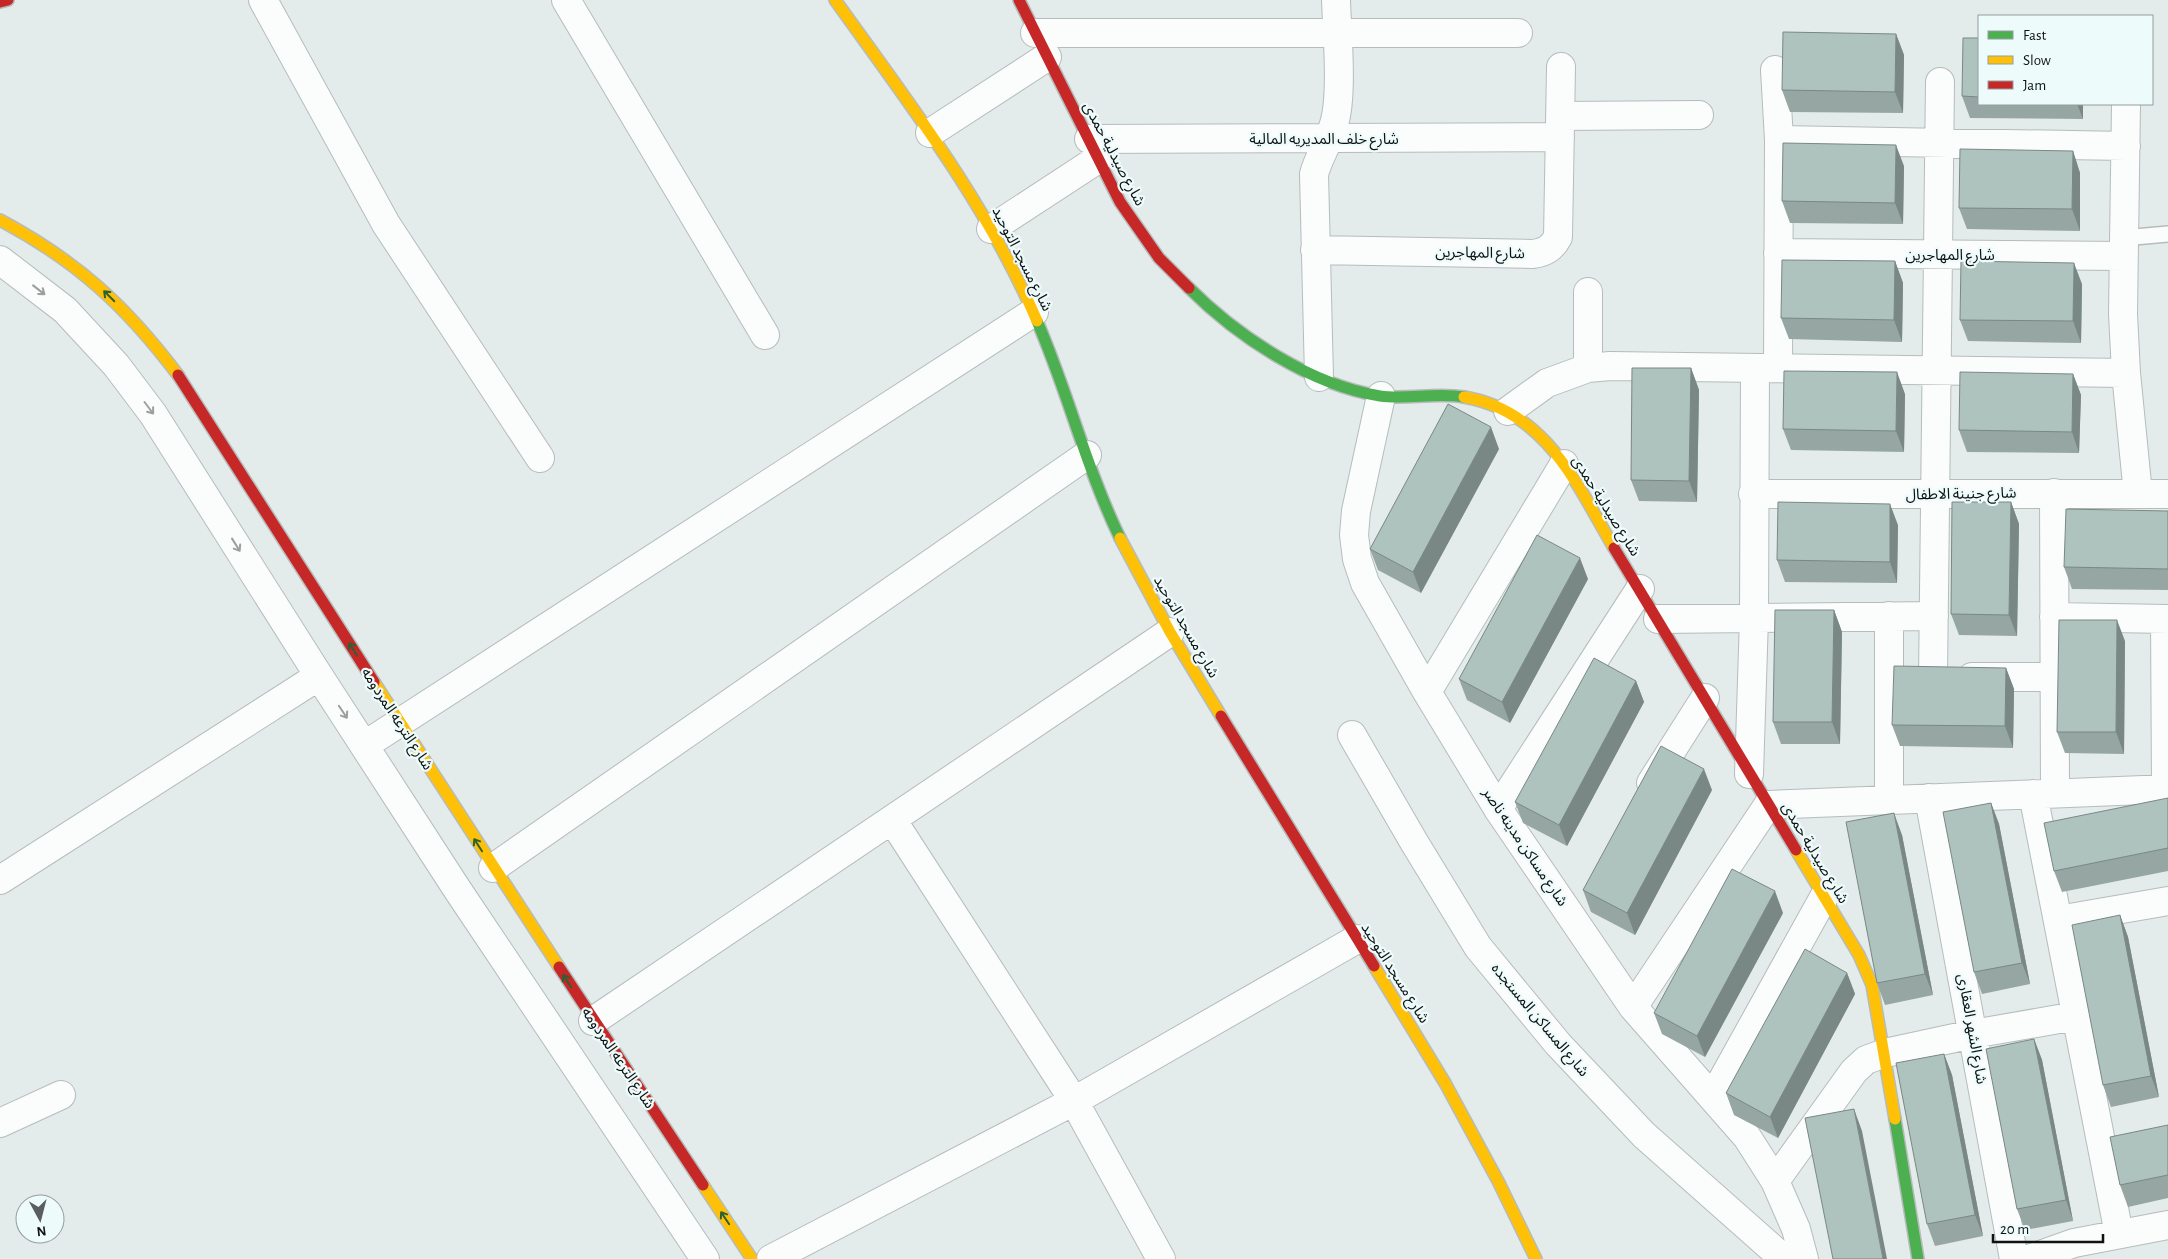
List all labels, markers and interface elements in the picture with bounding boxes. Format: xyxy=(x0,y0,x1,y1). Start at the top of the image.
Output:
legend xyxy=(1978,15,2153,105)
text: Fast xyxy=(2023,28,2047,43)
text: Slow xyxy=(2023,53,2051,68)
text: Jam xyxy=(2023,78,2046,93)
street label: شارع صيدلية حمدى xyxy=(1077,100,1148,210)
street label: شارع خلف المديريه المالية xyxy=(1249,132,1399,151)
street label: شارع مسجد التوحيد xyxy=(986,204,1055,316)
street label: شارع المهاجرين xyxy=(1435,245,1525,265)
street label: شارع المهاجرين xyxy=(1905,248,1995,267)
one-way arrow xyxy=(32,284,45,295)
one-way arrow xyxy=(103,290,115,302)
one-way arrow xyxy=(143,401,154,414)
street label: شارع صيدلية حمدى xyxy=(1566,453,1643,561)
street label: شارع جنينة الاطفال xyxy=(1905,486,2017,506)
one-way arrow xyxy=(231,538,241,552)
street label: شارع مسجد التوحيد xyxy=(1147,573,1221,683)
one-way arrow xyxy=(347,643,357,657)
street label: شارع الترعه المردومه xyxy=(355,665,436,775)
one-way arrow xyxy=(338,704,348,718)
street label: شارع مساكن مدينه ناصر xyxy=(1476,784,1570,911)
street label: شارع صيدلية حمدى xyxy=(1776,800,1851,908)
one-way arrow xyxy=(473,838,484,852)
street label: شارع مسجد التوحيد xyxy=(1355,920,1432,1028)
street label: شارع المساكن المستجده xyxy=(1485,961,1592,1082)
street label: شارع الشهر العقارى xyxy=(1951,973,1989,1086)
one-way arrow xyxy=(562,975,572,989)
street label: شارع الترعه المردومه xyxy=(575,1005,657,1114)
north arrow xyxy=(15,1194,65,1244)
one-way arrow xyxy=(720,1212,730,1226)
scale bar xyxy=(1993,1212,2103,1244)
text: 20 m xyxy=(2000,1222,2029,1237)
text: N xyxy=(36,1223,47,1238)

